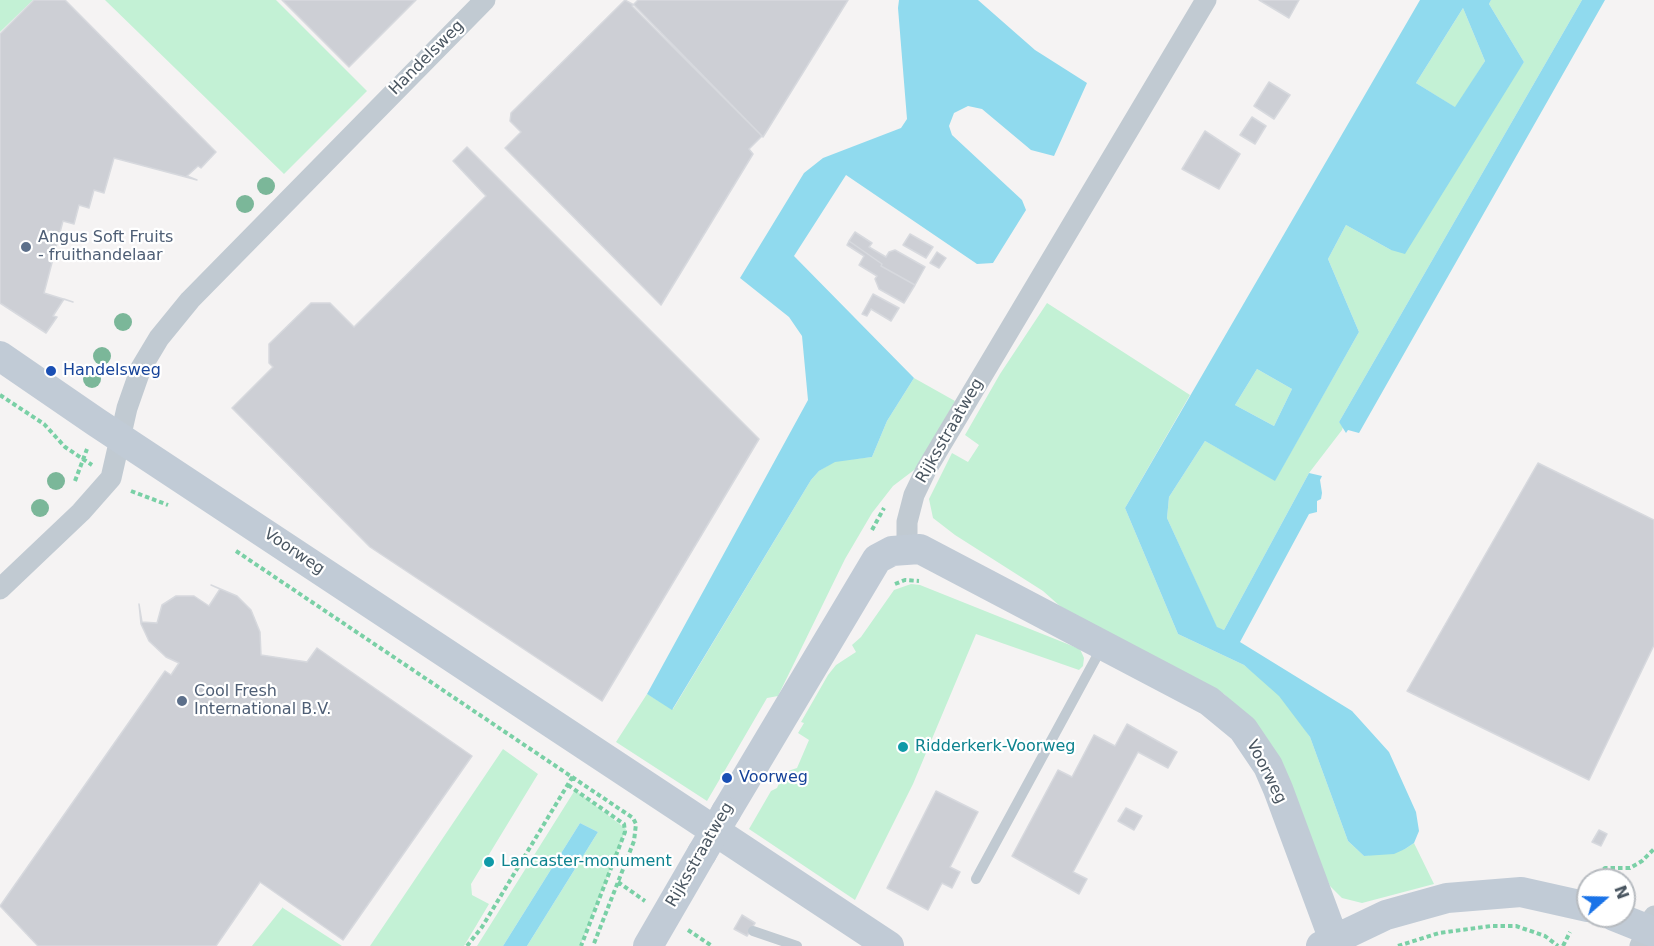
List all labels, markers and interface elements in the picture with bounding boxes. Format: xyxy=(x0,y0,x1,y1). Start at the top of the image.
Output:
street label: Handelsweg xyxy=(386,17,468,99)
place label: Angus Soft Fruits - fruithandelaar xyxy=(38,228,173,266)
marker: Angus Soft Fruits - fruithandelaar xyxy=(19,240,33,254)
place label: Handelsweg xyxy=(63,361,161,381)
marker: Handelsweg xyxy=(44,364,58,378)
street label: Rijksstraatweg xyxy=(912,375,988,487)
street label: Voorweg xyxy=(260,525,328,579)
place label: Cool Fresh International B.V. xyxy=(194,682,331,720)
marker: Cool Fresh International B.V. xyxy=(175,694,189,708)
place label: Ridderkerk-Voorweg xyxy=(915,737,1075,757)
street label: Voorweg xyxy=(1242,737,1290,807)
marker: Ridderkerk-Voorweg xyxy=(896,740,910,754)
place label: Voorweg xyxy=(739,768,808,788)
marker: Voorweg xyxy=(720,771,734,785)
street label: Rijksstraatweg xyxy=(662,799,738,911)
place label: Lancaster-monument xyxy=(501,852,672,872)
marker: Lancaster-monument xyxy=(482,855,496,869)
north arrow xyxy=(1576,868,1636,928)
text: N xyxy=(1610,883,1633,902)

